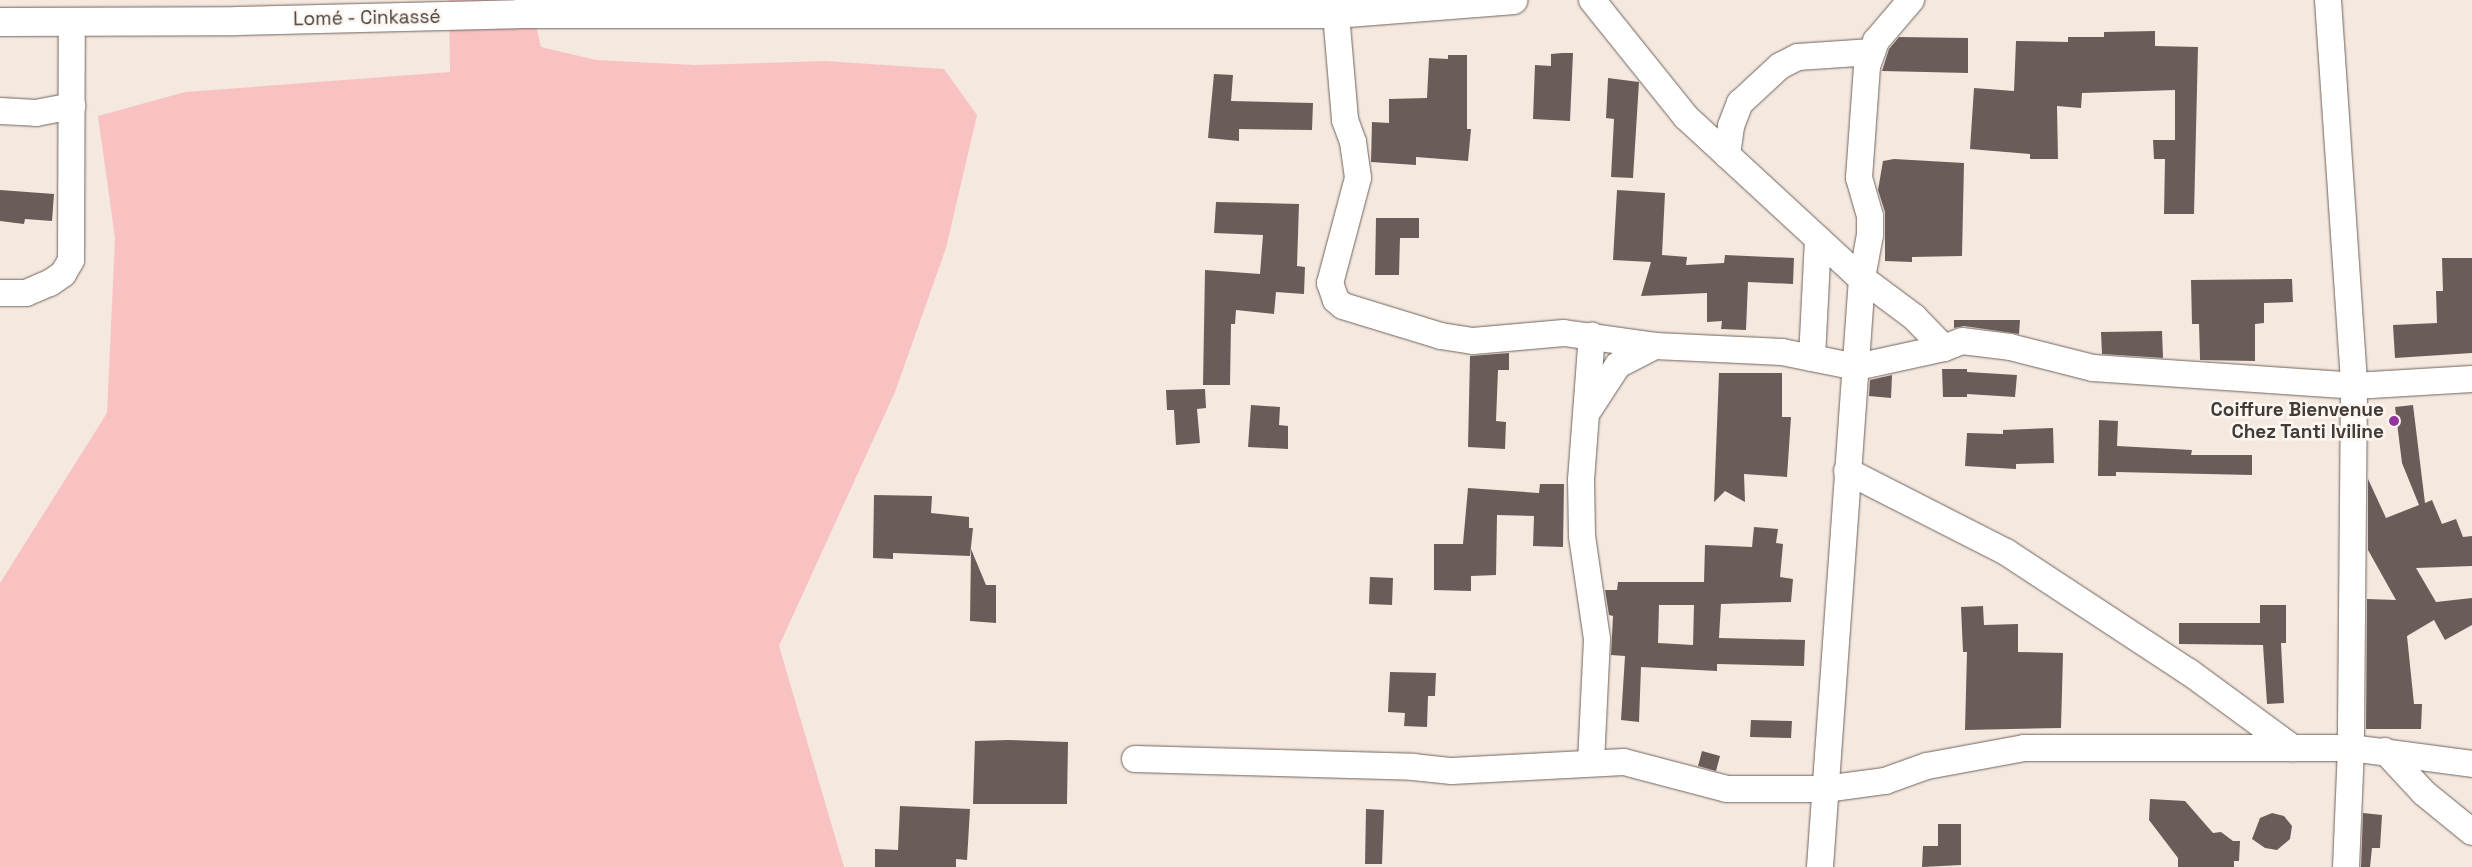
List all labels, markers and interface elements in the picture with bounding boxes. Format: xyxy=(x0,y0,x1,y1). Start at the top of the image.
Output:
street label: Lomé - Cinkassé xyxy=(292,5,442,31)
place label: Coiffure Bienvenue Chez Tanti Iviline xyxy=(2211,399,2384,443)
marker: Coiffure Bienvenue Chez Tanti Iviline xyxy=(2388,415,2400,427)

